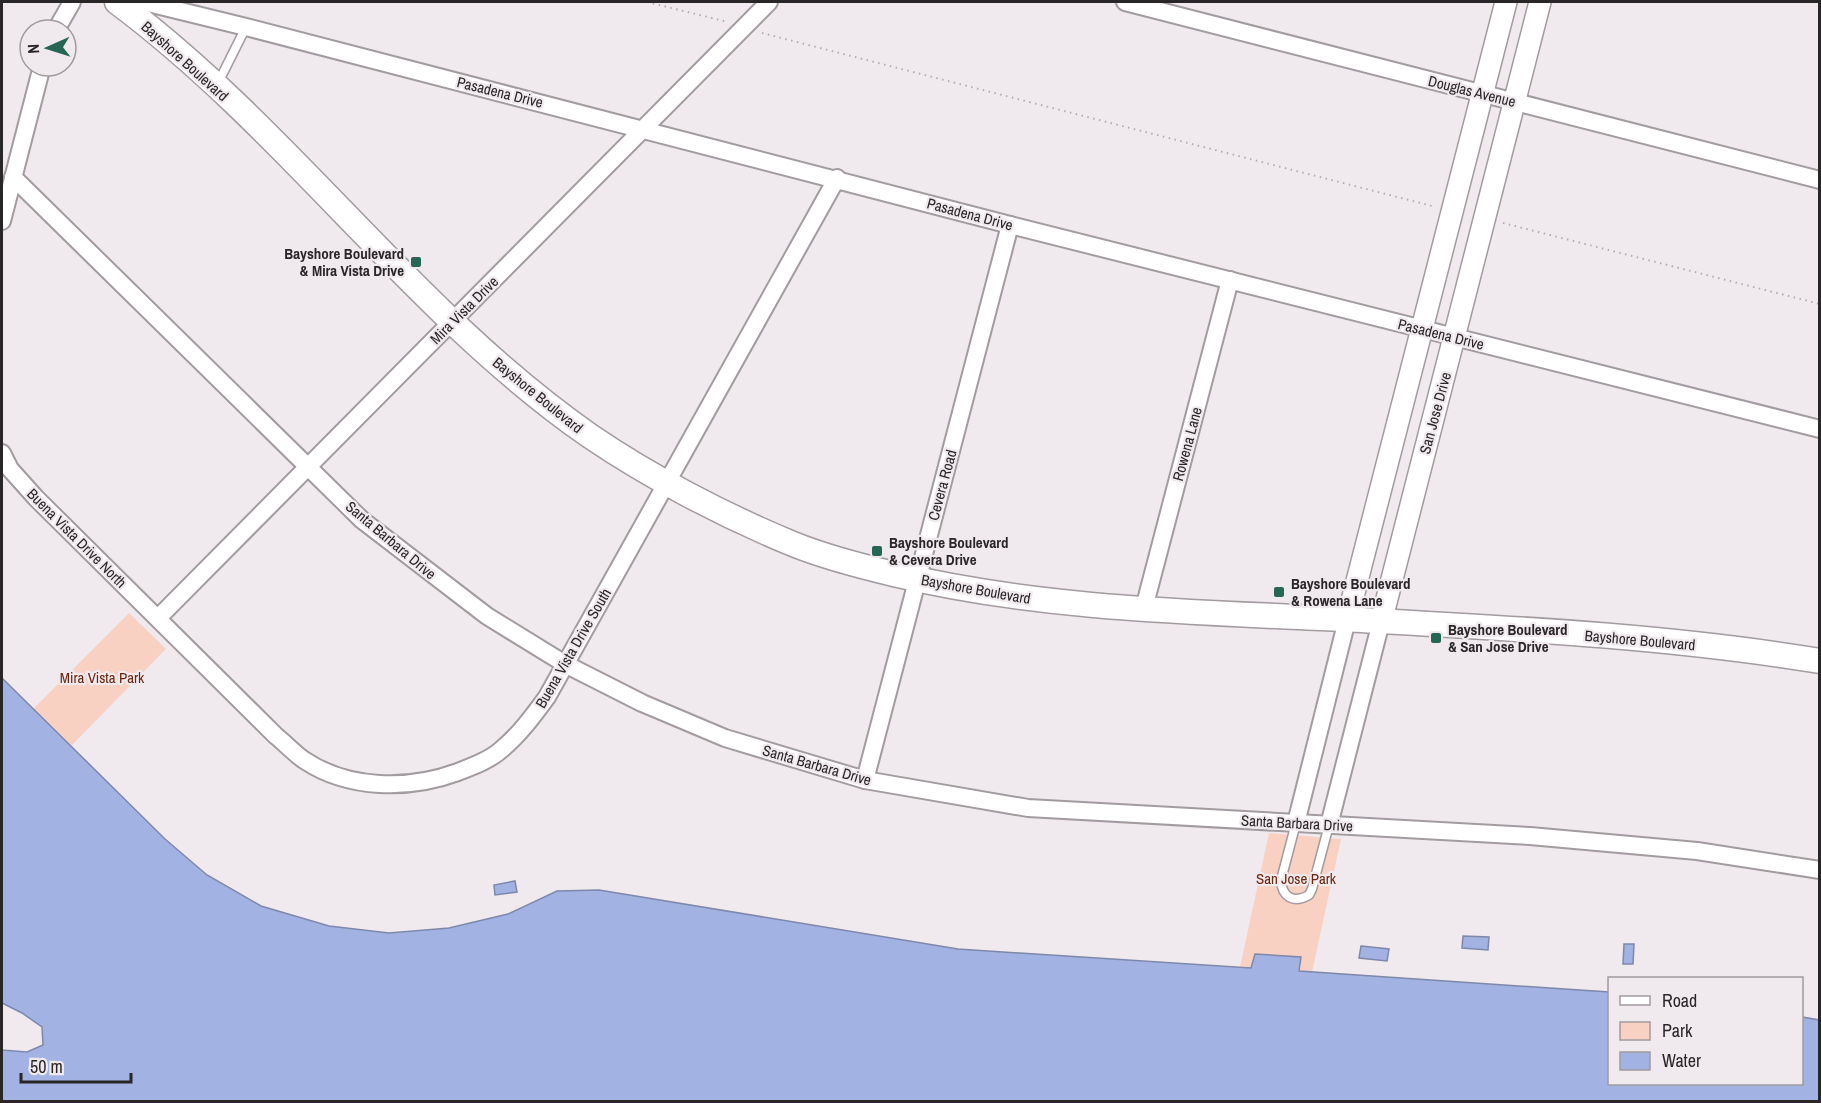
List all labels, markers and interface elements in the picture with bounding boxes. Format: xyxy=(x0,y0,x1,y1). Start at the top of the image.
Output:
street label: Bayshore Boulevard xyxy=(137,16,233,106)
north arrow xyxy=(18,18,78,78)
text: N xyxy=(22,43,44,54)
street label: Douglas Avenue xyxy=(1426,70,1518,112)
street label: Pasadena Drive xyxy=(455,71,545,113)
street label: Pasadena Drive xyxy=(925,192,1015,236)
place label: Bayshore Boulevard & Mira Vista Drive xyxy=(284,243,404,281)
marker: Bayshore Boulevard & Mira Vista Drive xyxy=(409,255,423,269)
street label: Mira Vista Drive xyxy=(425,271,503,349)
street label: Pasadena Drive xyxy=(1396,313,1486,355)
street label: Bayshore Boulevard xyxy=(488,352,588,438)
street label: San Jose Drive xyxy=(1414,370,1456,456)
street label: Rowena Lane xyxy=(1167,404,1207,483)
street label: Cevera Road xyxy=(922,447,962,523)
street label: Buena Vista Drive North xyxy=(23,484,131,592)
street label: Santa Barbara Drive xyxy=(341,496,441,584)
place label: Bayshore Boulevard & Cevera Drive xyxy=(889,532,1009,570)
marker: Bayshore Boulevard & Cevera Drive xyxy=(870,544,884,558)
street label: Bayshore Boulevard xyxy=(920,569,1032,609)
place label: Bayshore Boulevard & Rowena Lane xyxy=(1291,573,1411,611)
street label: Buena Vista Drive South xyxy=(530,584,616,712)
marker: Bayshore Boulevard & Rowena Lane xyxy=(1272,585,1286,599)
place label: Bayshore Boulevard & San Jose Drive xyxy=(1448,619,1568,657)
street label: Bayshore Boulevard xyxy=(1584,625,1696,655)
marker: Bayshore Boulevard & San Jose Drive xyxy=(1429,631,1443,645)
park label: Mira Vista Park xyxy=(60,667,145,688)
street label: Santa Barbara Drive xyxy=(760,739,874,791)
street label: Santa Barbara Drive xyxy=(1240,810,1354,836)
park label: San Jose Park xyxy=(1256,868,1337,889)
legend xyxy=(1608,977,1803,1085)
text: Road xyxy=(1662,988,1697,1013)
text: Park xyxy=(1662,1018,1693,1043)
scale bar xyxy=(21,1046,130,1084)
text: Water xyxy=(1662,1048,1701,1073)
text: 50 m xyxy=(30,1054,63,1079)

